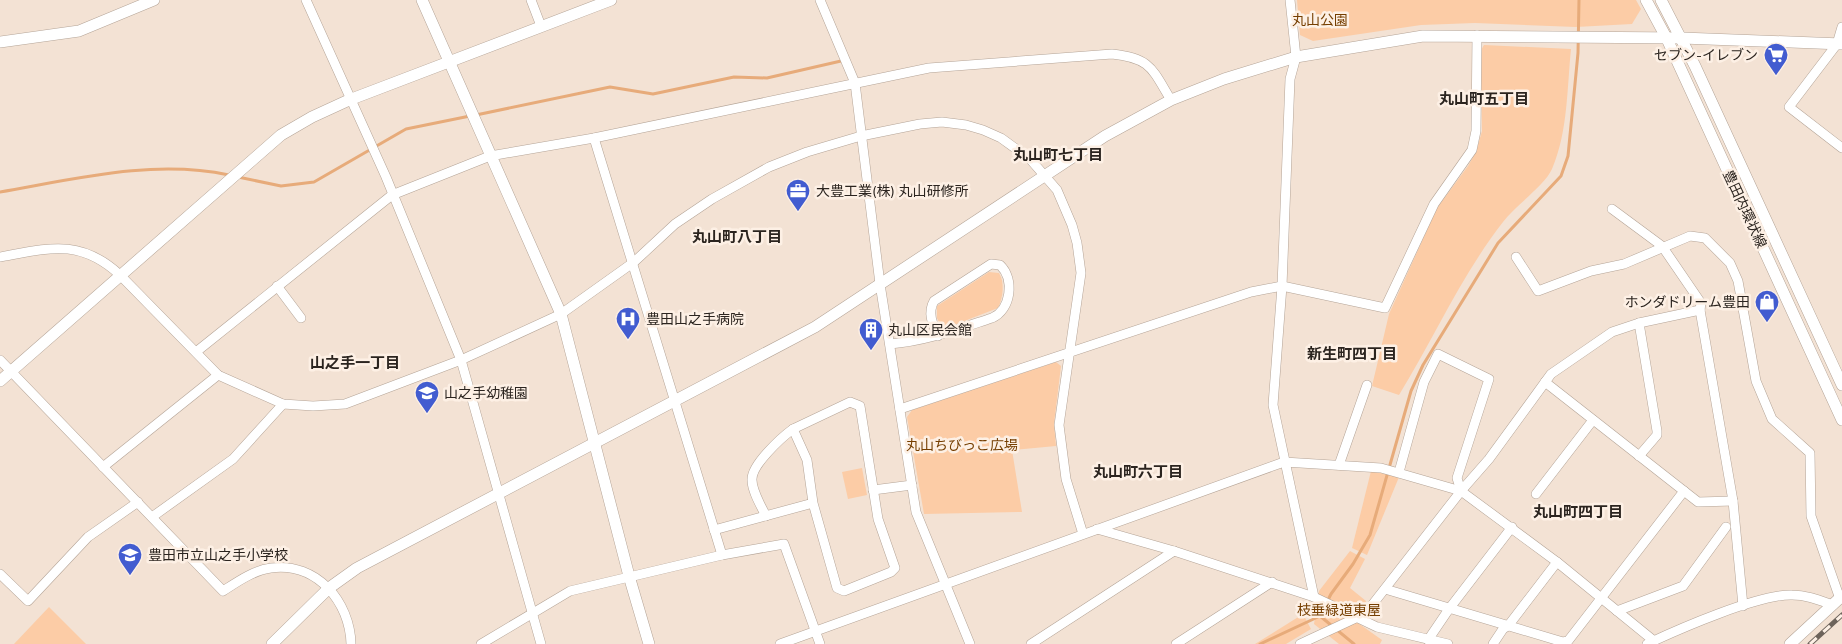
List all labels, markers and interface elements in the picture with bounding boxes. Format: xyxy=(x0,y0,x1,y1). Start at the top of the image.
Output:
park label: 丸山公園 xyxy=(1292,11,1348,29)
supermarket icon: セブン-イレブン xyxy=(1763,42,1789,76)
place label: セブン-イレブン xyxy=(1654,46,1758,64)
district label: 丸山町五丁目 xyxy=(1439,89,1529,108)
district label: 丸山町七丁目 xyxy=(1013,145,1103,164)
street label: 豊田内環状線 xyxy=(1719,167,1771,251)
office icon: 大豊工業(株) 丸山研修所 xyxy=(785,178,811,212)
place label: 大豊工業(株) 丸山研修所 xyxy=(816,182,969,200)
district label: 丸山町八丁目 xyxy=(692,227,782,246)
shop icon: ホンダドリーム豊田 xyxy=(1754,289,1780,323)
place label: ホンダドリーム豊田 xyxy=(1624,293,1750,311)
hospital icon: 豊田山之手病院 xyxy=(615,306,641,340)
place label: 豊田山之手病院 xyxy=(646,310,744,328)
building icon: 丸山区民会館 xyxy=(858,317,884,351)
place label: 丸山区民会館 xyxy=(888,321,972,339)
district label: 新生町四丁目 xyxy=(1307,344,1397,363)
district label: 山之手一丁目 xyxy=(310,353,400,372)
school or university icon: 山之手幼稚園 xyxy=(414,380,440,414)
place label: 山之手幼稚園 xyxy=(444,384,528,402)
park label: 丸山ちびっこ広場 xyxy=(906,436,1018,454)
district label: 丸山町六丁目 xyxy=(1093,462,1183,481)
district label: 丸山町四丁目 xyxy=(1533,502,1623,521)
school or university icon: 豊田市立山之手小学校 xyxy=(117,542,143,576)
place label: 豊田市立山之手小学校 xyxy=(148,546,288,564)
park label: 枝垂緑道東屋 xyxy=(1297,601,1381,619)

